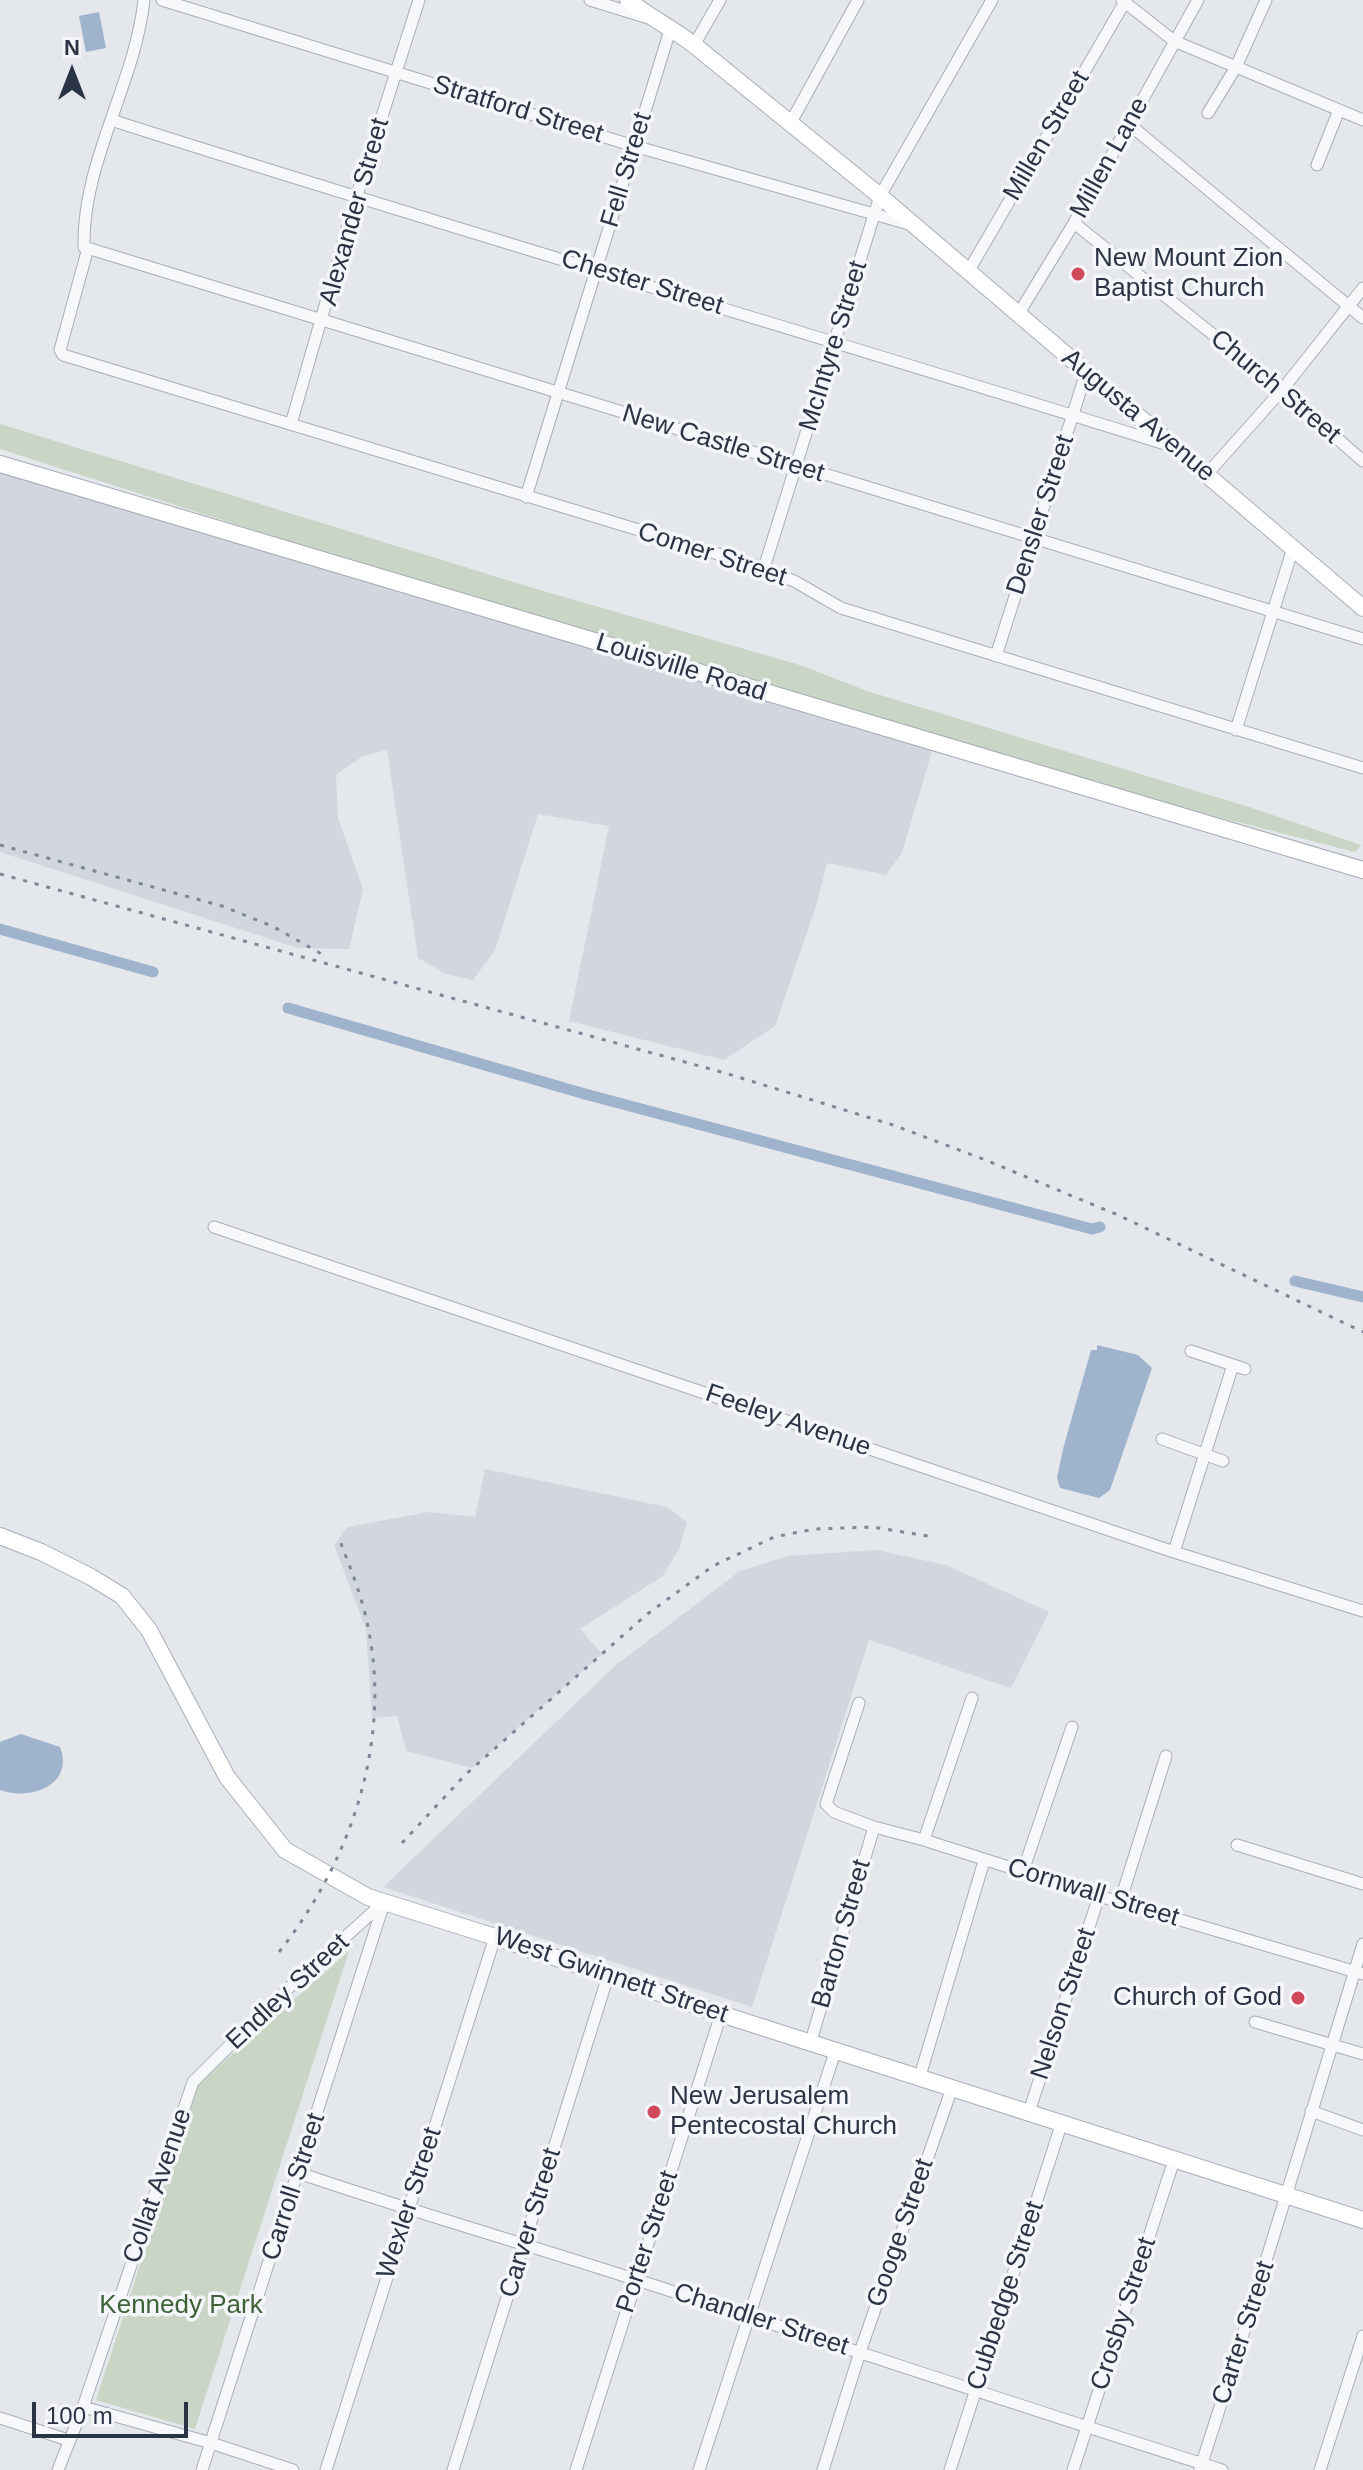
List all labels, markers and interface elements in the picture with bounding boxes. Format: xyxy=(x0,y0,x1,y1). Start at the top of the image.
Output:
north arrow xyxy=(32,32,112,112)
text: N xyxy=(64,35,80,60)
street label: Millen Street xyxy=(997,66,1097,206)
street label: Stratford Street xyxy=(429,69,607,151)
street label: Millen Lane xyxy=(1064,92,1156,224)
street label: Fell Street xyxy=(595,109,659,231)
street label: Alexander Street xyxy=(313,115,397,309)
place label: New Mount Zion Baptist Church xyxy=(1094,243,1283,304)
street label: Chester Street xyxy=(557,244,727,322)
street label: McIntyre Street xyxy=(793,257,875,435)
marker: New Mount Zion Baptist Church xyxy=(1069,265,1087,283)
street label: Church Street xyxy=(1204,323,1346,451)
street label: Augusta Avenue xyxy=(1055,343,1221,489)
street label: New Castle Street xyxy=(618,398,828,490)
street label: Densler Street xyxy=(1000,431,1082,599)
street label: Comer Street xyxy=(634,516,790,594)
street label: Louisville Road xyxy=(592,627,770,709)
street label: Feeley Avenue xyxy=(701,1378,875,1464)
street label: Cornwall Street xyxy=(1003,1852,1183,1934)
street label: Barton Street xyxy=(806,1856,878,2012)
street label: West Gwinnett Street xyxy=(490,1921,732,2031)
street label: Nelson Street xyxy=(1025,1924,1103,2084)
street label: Endley Street xyxy=(220,1927,356,2057)
place label: Church of God xyxy=(1113,1982,1282,2014)
marker: Church of God xyxy=(1289,1989,1307,2007)
place label: New Jerusalem Pentecostal Church xyxy=(670,2081,897,2142)
marker: New Jerusalem Pentecostal Church xyxy=(645,2103,663,2121)
street label: Collat Avenue xyxy=(117,2105,199,2267)
street label: Carroll Street xyxy=(255,2109,333,2265)
street label: Wexler Street xyxy=(371,2124,449,2282)
street label: Carver Street xyxy=(493,2145,569,2301)
street label: Googe Street xyxy=(861,2155,941,2311)
street label: Porter Street xyxy=(610,2167,686,2317)
street label: Cubbedge Street xyxy=(961,2198,1051,2394)
street label: Crosby Street xyxy=(1085,2234,1163,2394)
street label: Carter Street xyxy=(1206,2257,1282,2409)
street label: Chandler Street xyxy=(670,2277,852,2363)
park label: Kennedy Park xyxy=(99,2290,263,2322)
scale bar xyxy=(36,2386,192,2436)
text: 100 m xyxy=(46,2402,113,2429)

